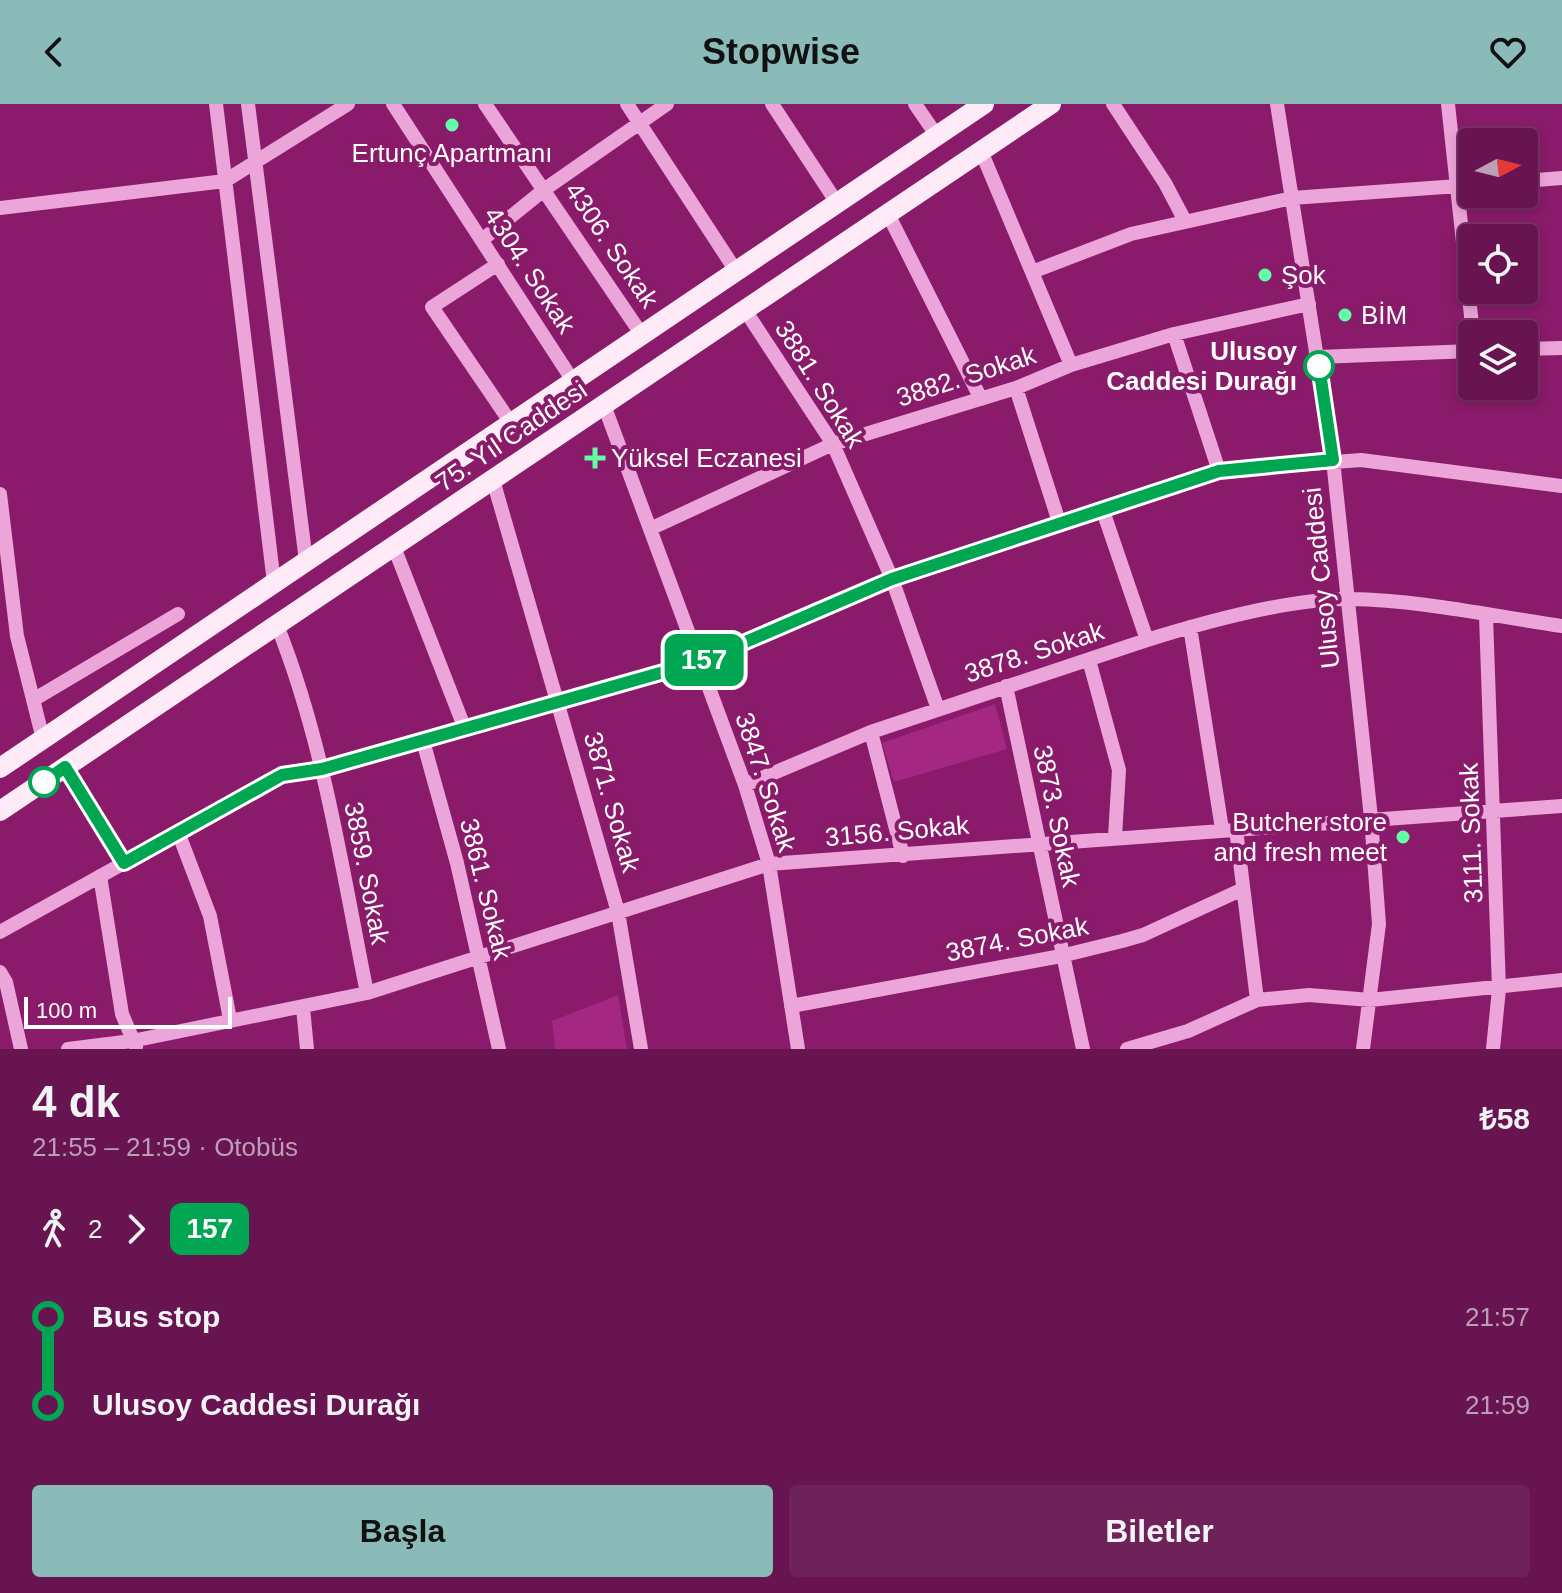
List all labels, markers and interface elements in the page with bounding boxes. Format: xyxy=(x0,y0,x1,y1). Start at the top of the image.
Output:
icon: back xyxy=(32,30,76,74)
icon: heart xyxy=(1486,30,1530,74)
text: Stopwise xyxy=(702,31,860,72)
marker: Ertunç Apartmanı xyxy=(443,116,461,134)
north arrow xyxy=(1458,128,1538,208)
map controls xyxy=(1458,128,1538,400)
place label: Ertunç Apartmanı xyxy=(352,138,552,168)
street label: 4306. Sokak xyxy=(559,177,665,314)
street label: 4304. Sokak xyxy=(478,201,582,340)
button: locate xyxy=(1458,224,1538,304)
place label: Şok xyxy=(1281,260,1327,290)
marker: Şok xyxy=(1256,266,1274,284)
place label: BİM xyxy=(1361,300,1407,330)
marker: BİM xyxy=(1336,306,1354,324)
street label: 3881. Sokak xyxy=(769,315,872,454)
button: layers xyxy=(1458,320,1538,400)
place label: Ulusoy Caddesi Durağı xyxy=(1106,336,1298,396)
street label: 3882. Sokak xyxy=(893,339,1040,413)
marker: Ulusoy Caddesi Durağı xyxy=(1304,351,1334,381)
street label: 75. Yıl Caddesi xyxy=(430,374,592,498)
place label: Yüksel Eczanesi xyxy=(611,443,802,473)
marker: Yüksel Eczanesi xyxy=(586,449,604,467)
street label: Ulusoy Caddesi xyxy=(1297,486,1345,670)
street label: 3878. Sokak xyxy=(961,615,1108,689)
line badge: 157 xyxy=(658,634,750,686)
text: 157 xyxy=(681,644,727,675)
street label: 3847. Sokak xyxy=(729,709,803,856)
street label: 3871. Sokak xyxy=(578,728,647,877)
street label: 3873. Sokak xyxy=(1027,742,1087,891)
street label: 3111. Sokak xyxy=(1454,761,1488,904)
unlabelled marker xyxy=(29,767,59,797)
street label: 3859. Sokak xyxy=(338,799,396,948)
place label: Butcher store and fresh meet xyxy=(1214,807,1388,867)
street label: 3156. Sokak xyxy=(824,810,971,852)
street label: 3861. Sokak xyxy=(454,815,518,964)
marker: Butcher store and fresh meet xyxy=(1394,828,1412,846)
street label: 3874. Sokak xyxy=(943,910,1092,968)
scale bar xyxy=(24,993,232,1029)
text: 100 m xyxy=(36,998,97,1023)
text: 4 dk xyxy=(32,1077,120,1126)
text: ₺58 xyxy=(1479,1102,1530,1135)
text: 21:55 – 21:59 · Otobüs xyxy=(32,1132,298,1162)
icon: walk xyxy=(32,1207,76,1251)
icon: forward xyxy=(114,1207,158,1251)
text: 157 xyxy=(186,1213,233,1244)
text: 2 xyxy=(88,1214,102,1244)
text: Bus stop xyxy=(92,1300,220,1333)
text: 21:57 xyxy=(1465,1302,1530,1332)
text: Ulusoy Caddesi Durağı xyxy=(92,1388,420,1421)
text: 21:59 xyxy=(1465,1390,1530,1420)
button: Başla xyxy=(32,1485,773,1577)
button: Biletler xyxy=(789,1485,1530,1577)

